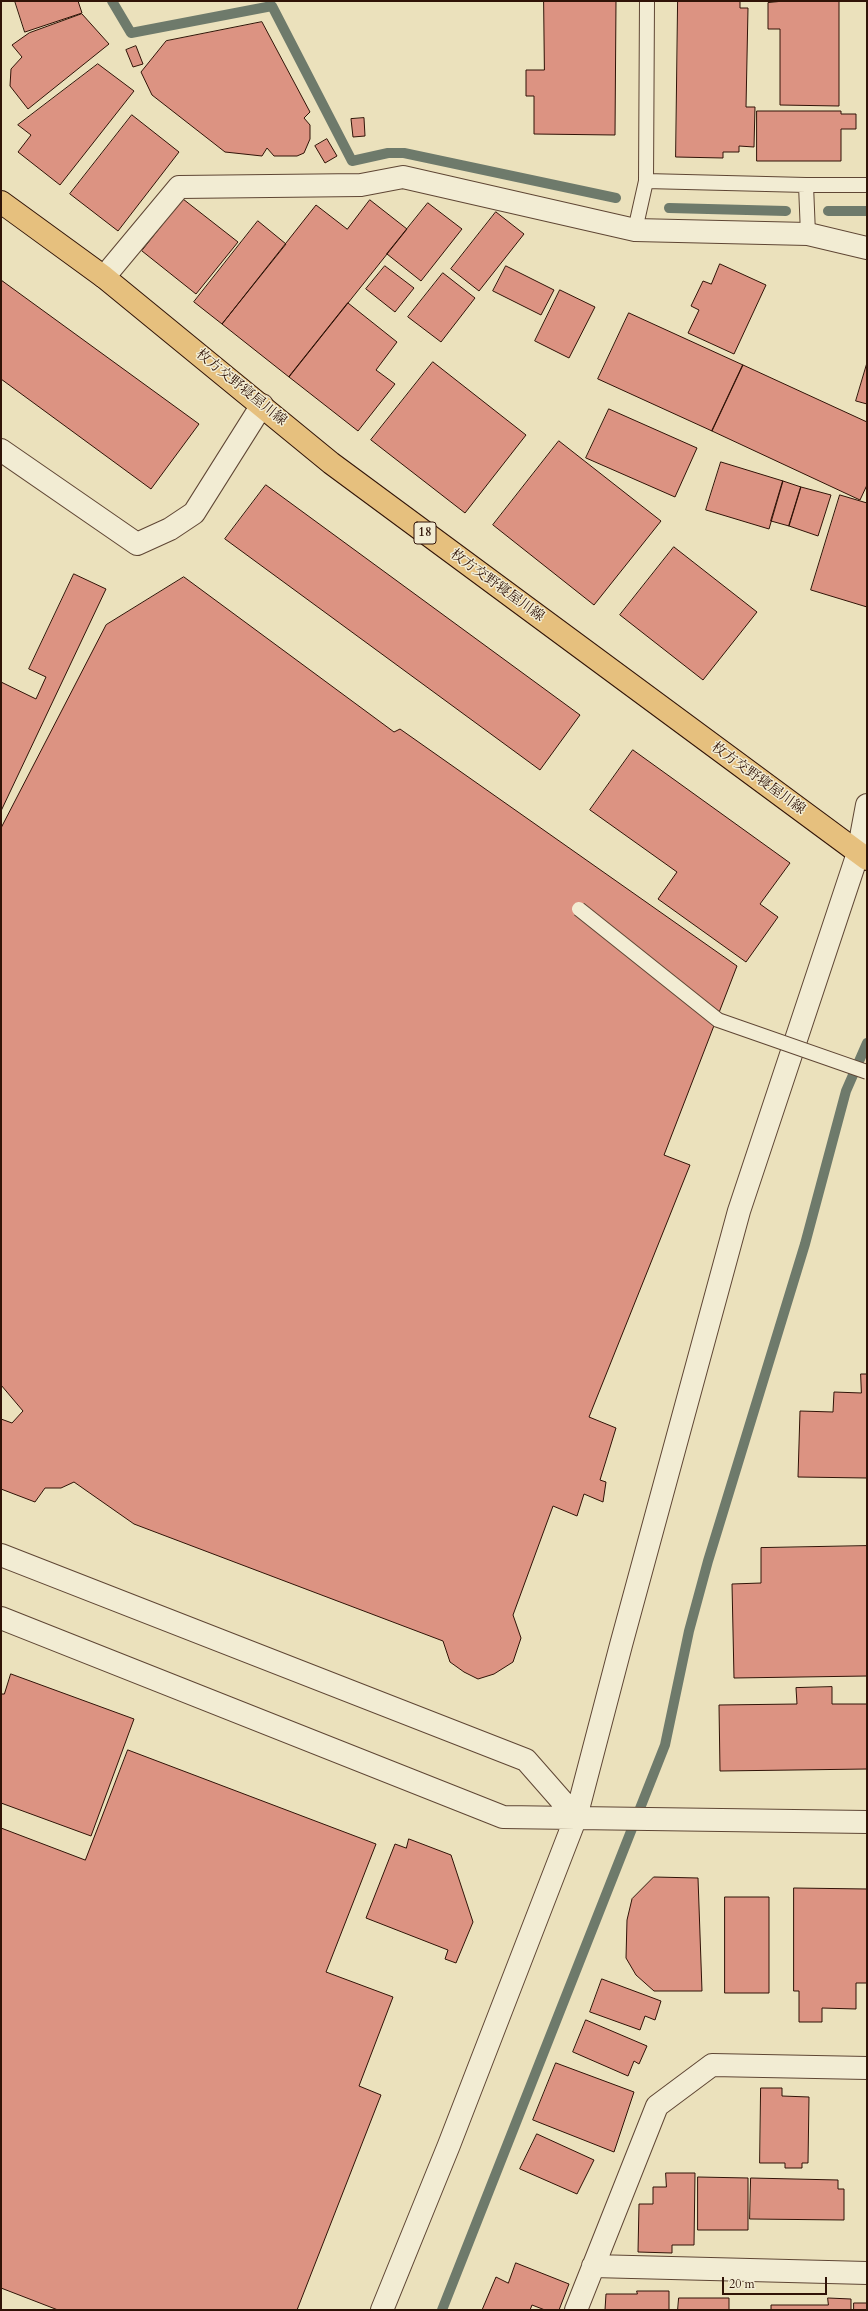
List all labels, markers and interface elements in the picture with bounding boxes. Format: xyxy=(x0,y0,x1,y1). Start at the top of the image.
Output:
street label: 枚方交野寝屋川線 xyxy=(192,346,290,430)
road number: 18 xyxy=(414,522,436,544)
street label: 枚方交野寝屋川線 xyxy=(447,546,547,626)
street label: 枚方交野寝屋川線 xyxy=(708,739,808,819)
scale bar xyxy=(724,2269,829,2295)
text: 20 m xyxy=(729,2276,755,2292)

